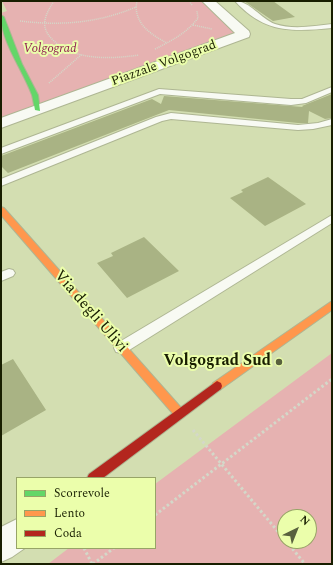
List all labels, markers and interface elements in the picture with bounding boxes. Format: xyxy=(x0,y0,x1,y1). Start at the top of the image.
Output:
street label: Piazzale Volgograd xyxy=(109,38,219,90)
park label: Volgograd xyxy=(23,41,77,57)
street label: Via degli Ulivi xyxy=(49,267,131,357)
place label: Volgograd Sud xyxy=(164,352,271,372)
marker: Volgograd Sud xyxy=(274,357,284,367)
legend xyxy=(16,477,156,549)
text: Scorrevole xyxy=(54,484,110,503)
text: Lento xyxy=(54,504,85,523)
north arrow xyxy=(277,509,317,549)
text: N xyxy=(296,511,314,530)
text: Coda xyxy=(54,524,82,543)

